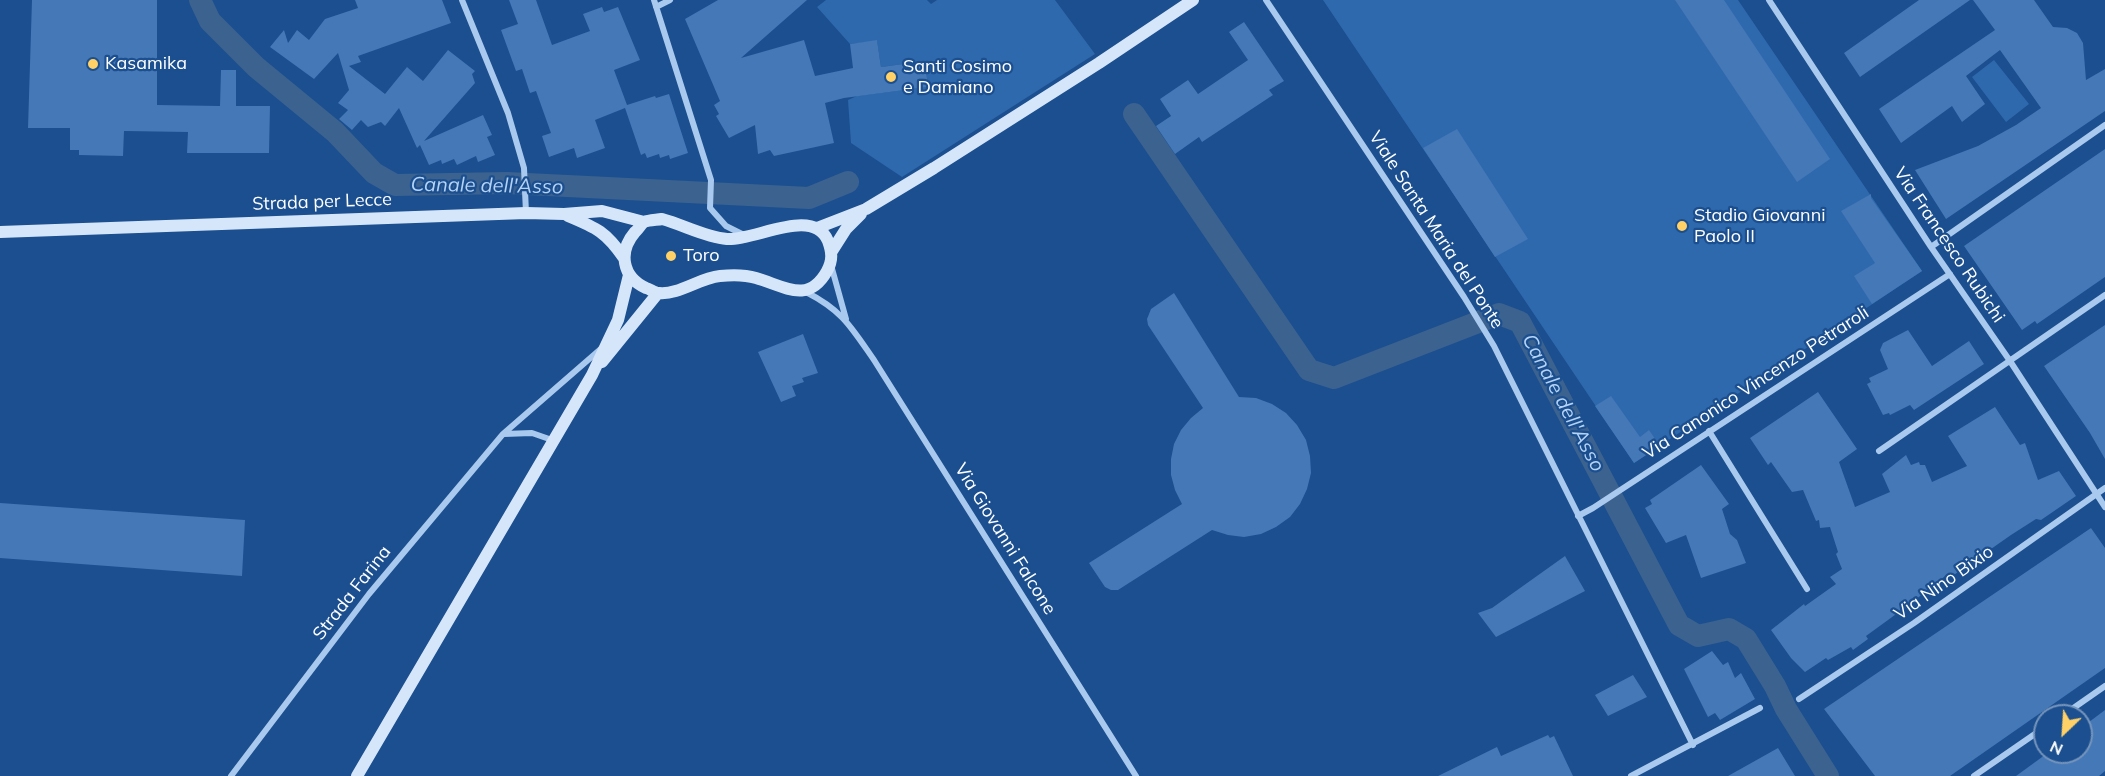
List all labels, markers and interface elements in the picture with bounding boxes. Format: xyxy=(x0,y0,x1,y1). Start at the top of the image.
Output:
place label: Kasamika xyxy=(105,53,187,75)
place label: Santi Cosimo e Damiano xyxy=(903,56,1012,98)
marker: Kasamika xyxy=(86,57,100,71)
marker: Santi Cosimo e Damiano xyxy=(884,70,898,84)
street label: Viale Santa Maria del Ponte xyxy=(1364,127,1508,333)
street label: Via Francesco Rubichi xyxy=(1889,163,2009,327)
water label: Canale dell'Asso xyxy=(411,173,563,199)
street label: Strada per Lecce xyxy=(252,189,392,215)
place label: Stadio Giovanni Paolo II xyxy=(1694,205,1825,248)
marker: Stadio Giovanni Paolo II xyxy=(1675,219,1689,233)
place label: Toro xyxy=(683,245,719,267)
marker: Toro xyxy=(664,249,678,263)
street label: Via Canonico Vincenzo Petraroli xyxy=(1639,302,1873,464)
water label: Canale dell'Asso xyxy=(1517,330,1609,476)
street label: Via Giovanni Falcone xyxy=(950,459,1060,619)
street label: Via Nino Bixio xyxy=(1890,541,1998,625)
street label: Strada Farina xyxy=(308,542,396,644)
north arrow xyxy=(2033,704,2093,764)
text: N xyxy=(2047,737,2066,760)

